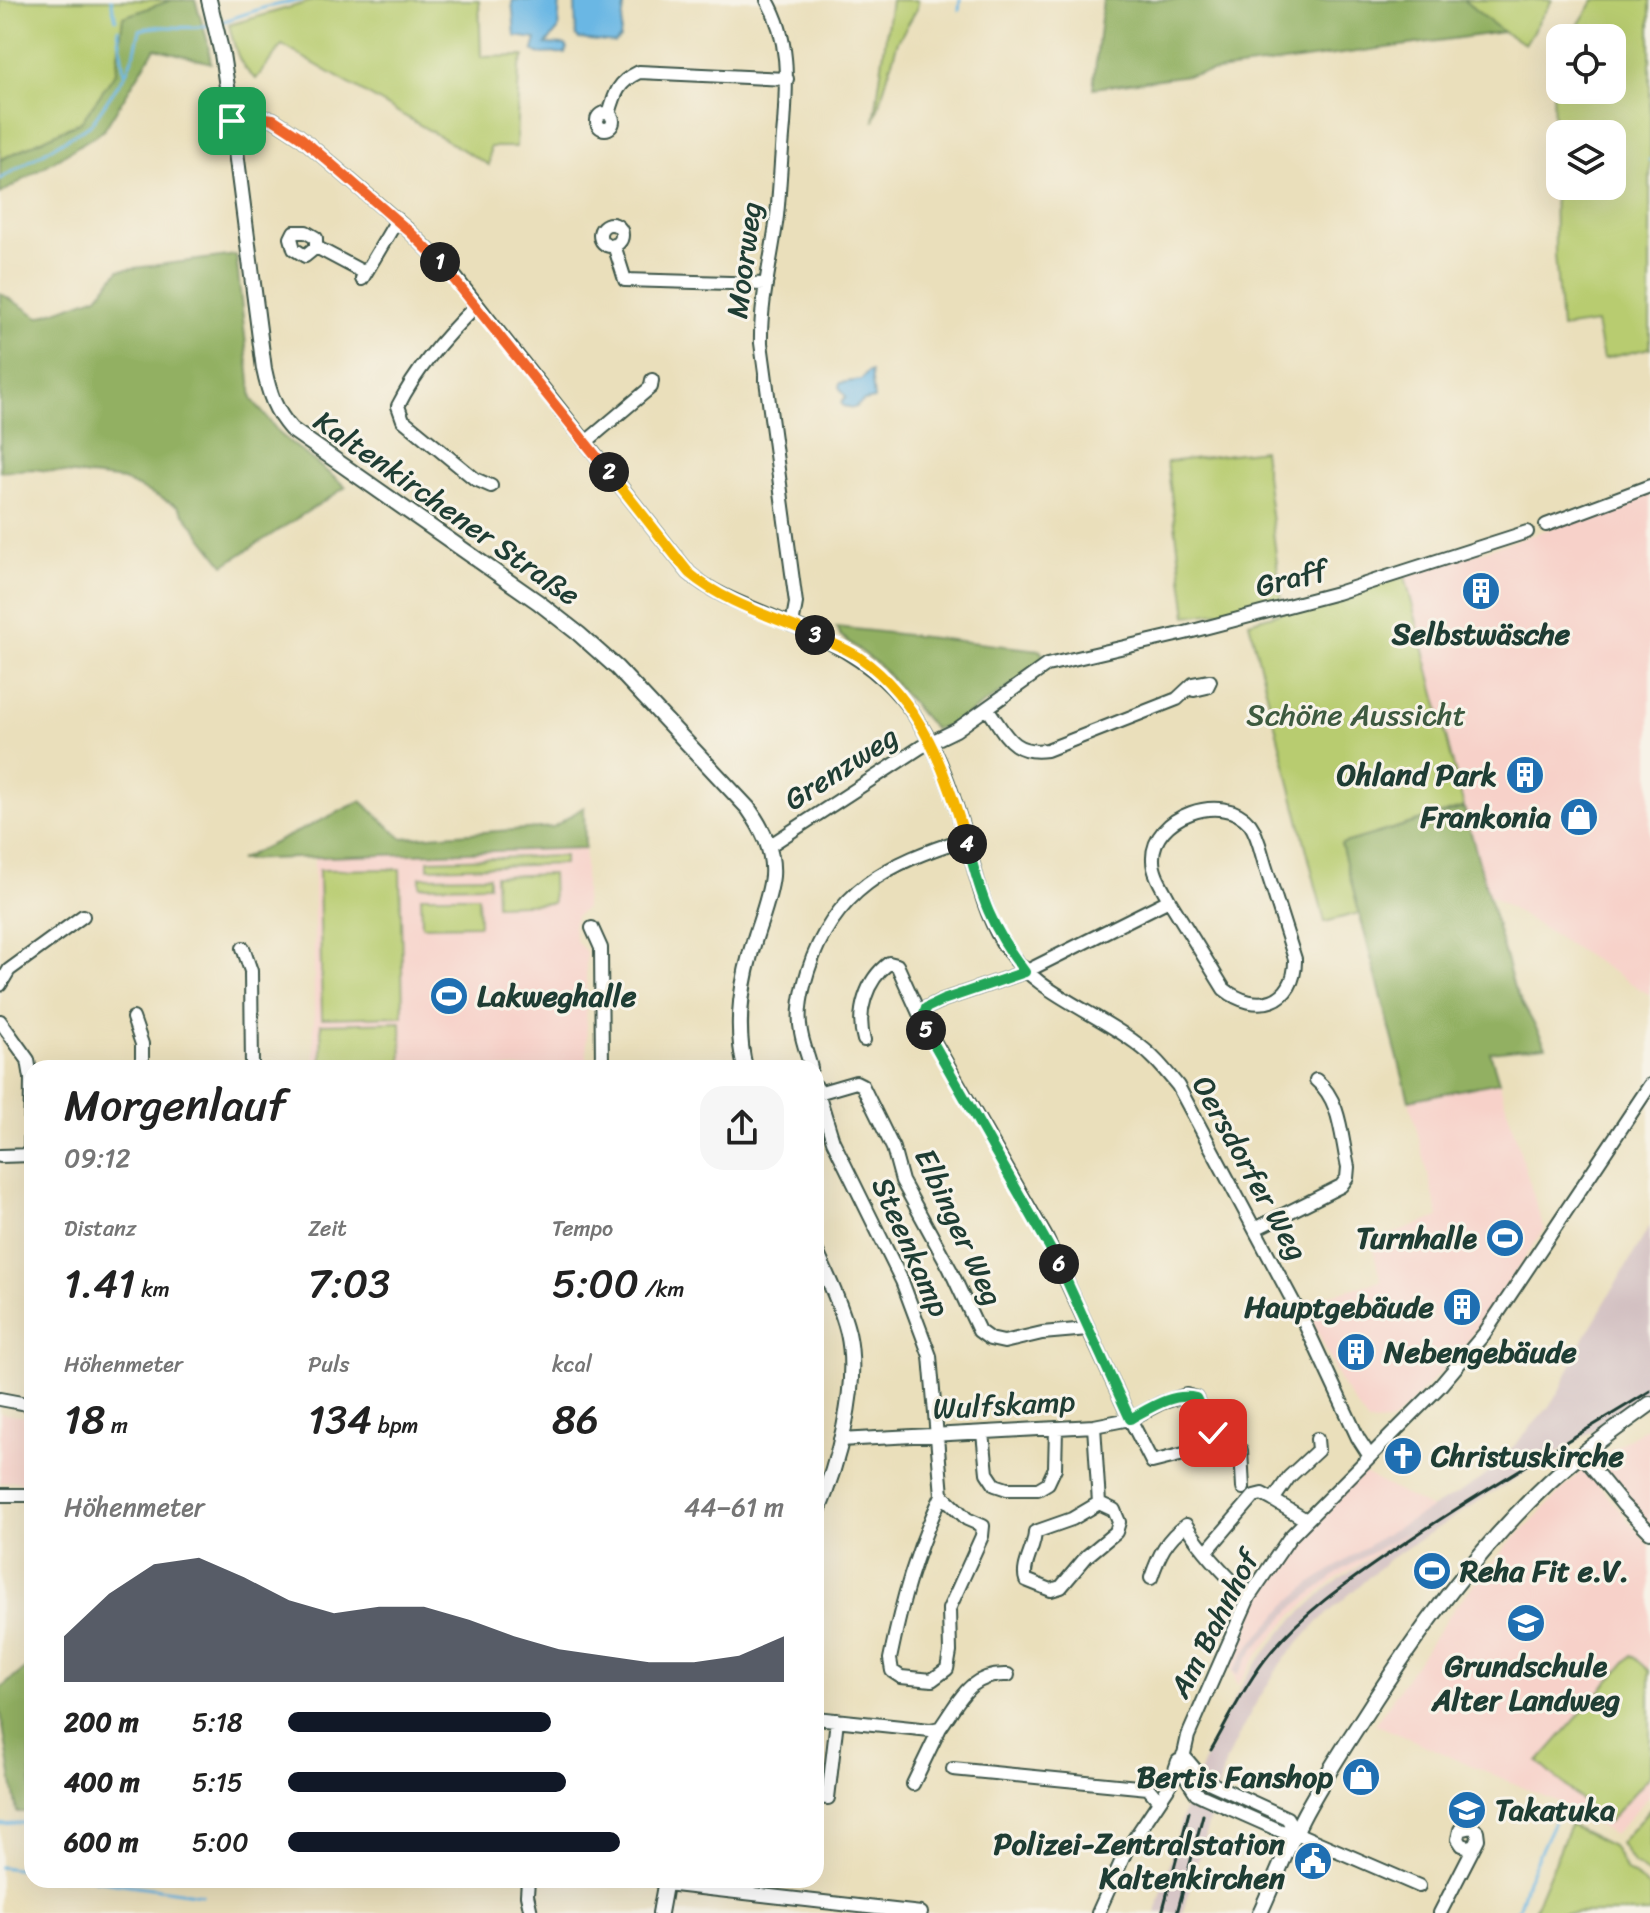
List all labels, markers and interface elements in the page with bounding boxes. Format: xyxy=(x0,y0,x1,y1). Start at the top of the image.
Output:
map controls xyxy=(1546,24,1626,200)
button: locate xyxy=(1546,24,1626,104)
pin xyxy=(198,87,266,155)
icon: arrive xyxy=(210,99,254,143)
button: layers xyxy=(1546,120,1626,200)
street label: Moorweg xyxy=(710,198,778,322)
pin: 1 xyxy=(420,242,460,282)
text: 1 xyxy=(435,242,445,281)
street label: Kaltenkirchener Straße xyxy=(302,395,592,621)
pin: 2 xyxy=(589,452,629,492)
text: 2 xyxy=(603,452,615,491)
street label: Graff xyxy=(1249,541,1337,613)
building icon: Selbstwäsche xyxy=(1460,570,1502,612)
place label: Selbstwäsche xyxy=(1391,607,1571,661)
pin: 3 xyxy=(795,615,835,655)
text: 3 xyxy=(809,615,821,654)
park label: Schöne Aussicht xyxy=(1246,688,1466,742)
street label: Grenzweg xyxy=(773,710,909,826)
place label: Ohland Park xyxy=(1337,748,1497,802)
building icon: Ohland Park xyxy=(1504,754,1546,796)
place label: Frankonia xyxy=(1419,790,1551,844)
shop icon: Frankonia xyxy=(1558,796,1600,838)
pin: 4 xyxy=(947,824,987,864)
text: 4 xyxy=(960,824,974,863)
place label: Lakweghalle xyxy=(477,969,637,1023)
sports icon: Lakweghalle xyxy=(428,975,470,1017)
pin: 5 xyxy=(906,1010,946,1050)
text: 5 xyxy=(919,1010,933,1049)
street label: Oersdorfer Weg xyxy=(1177,1065,1323,1271)
text: Morgenlauf xyxy=(64,1066,286,1144)
button: share xyxy=(700,1086,784,1170)
text: 09:12 xyxy=(64,1135,130,1181)
street label: Elbinger Weg xyxy=(899,1139,1019,1315)
street label: Steenkamp xyxy=(856,1168,966,1326)
text: Distanz xyxy=(64,1209,136,1248)
text: Zeit xyxy=(308,1209,347,1248)
text: Tempo xyxy=(552,1209,613,1248)
place label: Turnhalle xyxy=(1356,1211,1478,1265)
sports icon: Turnhalle xyxy=(1484,1217,1526,1259)
pin: 6 xyxy=(1039,1244,1079,1284)
text: 6 xyxy=(1053,1244,1065,1283)
text: 1.41 xyxy=(64,1248,135,1319)
text: 7:03 xyxy=(308,1248,390,1319)
text: 5:00 xyxy=(552,1248,639,1319)
text: km xyxy=(135,1270,170,1309)
text: /km xyxy=(639,1270,684,1309)
place label: Hauptgebäude xyxy=(1244,1280,1435,1334)
building icon: Hauptgebäude xyxy=(1441,1286,1483,1328)
place label: Nebengebäude xyxy=(1383,1325,1577,1379)
building icon: Nebengebäude xyxy=(1335,1331,1377,1373)
text: Höhenmeter xyxy=(64,1345,183,1384)
text: Puls xyxy=(308,1345,350,1384)
text: kcal xyxy=(552,1345,592,1384)
street label: Wulfskamp xyxy=(931,1374,1077,1436)
text: 18 xyxy=(64,1384,105,1455)
text: 134 xyxy=(308,1384,372,1455)
text: 86 xyxy=(552,1384,599,1455)
pin xyxy=(1179,1399,1247,1467)
text: m xyxy=(105,1406,128,1445)
text: bpm xyxy=(372,1406,418,1445)
icon: check xyxy=(1191,1411,1235,1455)
place label: Christuskirche xyxy=(1430,1429,1625,1483)
church icon: Christuskirche xyxy=(1382,1435,1424,1477)
text: Höhenmeter xyxy=(64,1484,205,1530)
text: 44–61 m xyxy=(684,1484,784,1530)
street label: Am Bahnhof xyxy=(1153,1538,1276,1709)
place label: Reha Fit e.V. xyxy=(1459,1544,1629,1598)
sports icon: Reha Fit e.V. xyxy=(1411,1550,1453,1592)
school or university icon: Grundschule Alter Landweg xyxy=(1505,1602,1547,1644)
place label: Grundschule Alter Landweg xyxy=(1430,1639,1620,1727)
text: 200 m xyxy=(64,1699,139,1745)
text: 5:18 xyxy=(192,1699,243,1745)
place label: Bertis Fanshop xyxy=(1137,1750,1333,1804)
shop icon: Bertis Fanshop xyxy=(1340,1756,1382,1798)
text: 400 m xyxy=(64,1759,140,1805)
text: 5:15 xyxy=(192,1759,243,1805)
place label: Takatuka xyxy=(1495,1783,1615,1837)
school or university icon: Takatuka xyxy=(1446,1789,1488,1831)
place label: Polizei-Zentralstation Kaltenkirchen xyxy=(993,1817,1286,1905)
text: 600 m xyxy=(64,1819,138,1865)
text: 5:00 xyxy=(192,1819,249,1865)
public building icon: Polizei-Zentralstation Kaltenkirchen xyxy=(1292,1840,1334,1882)

